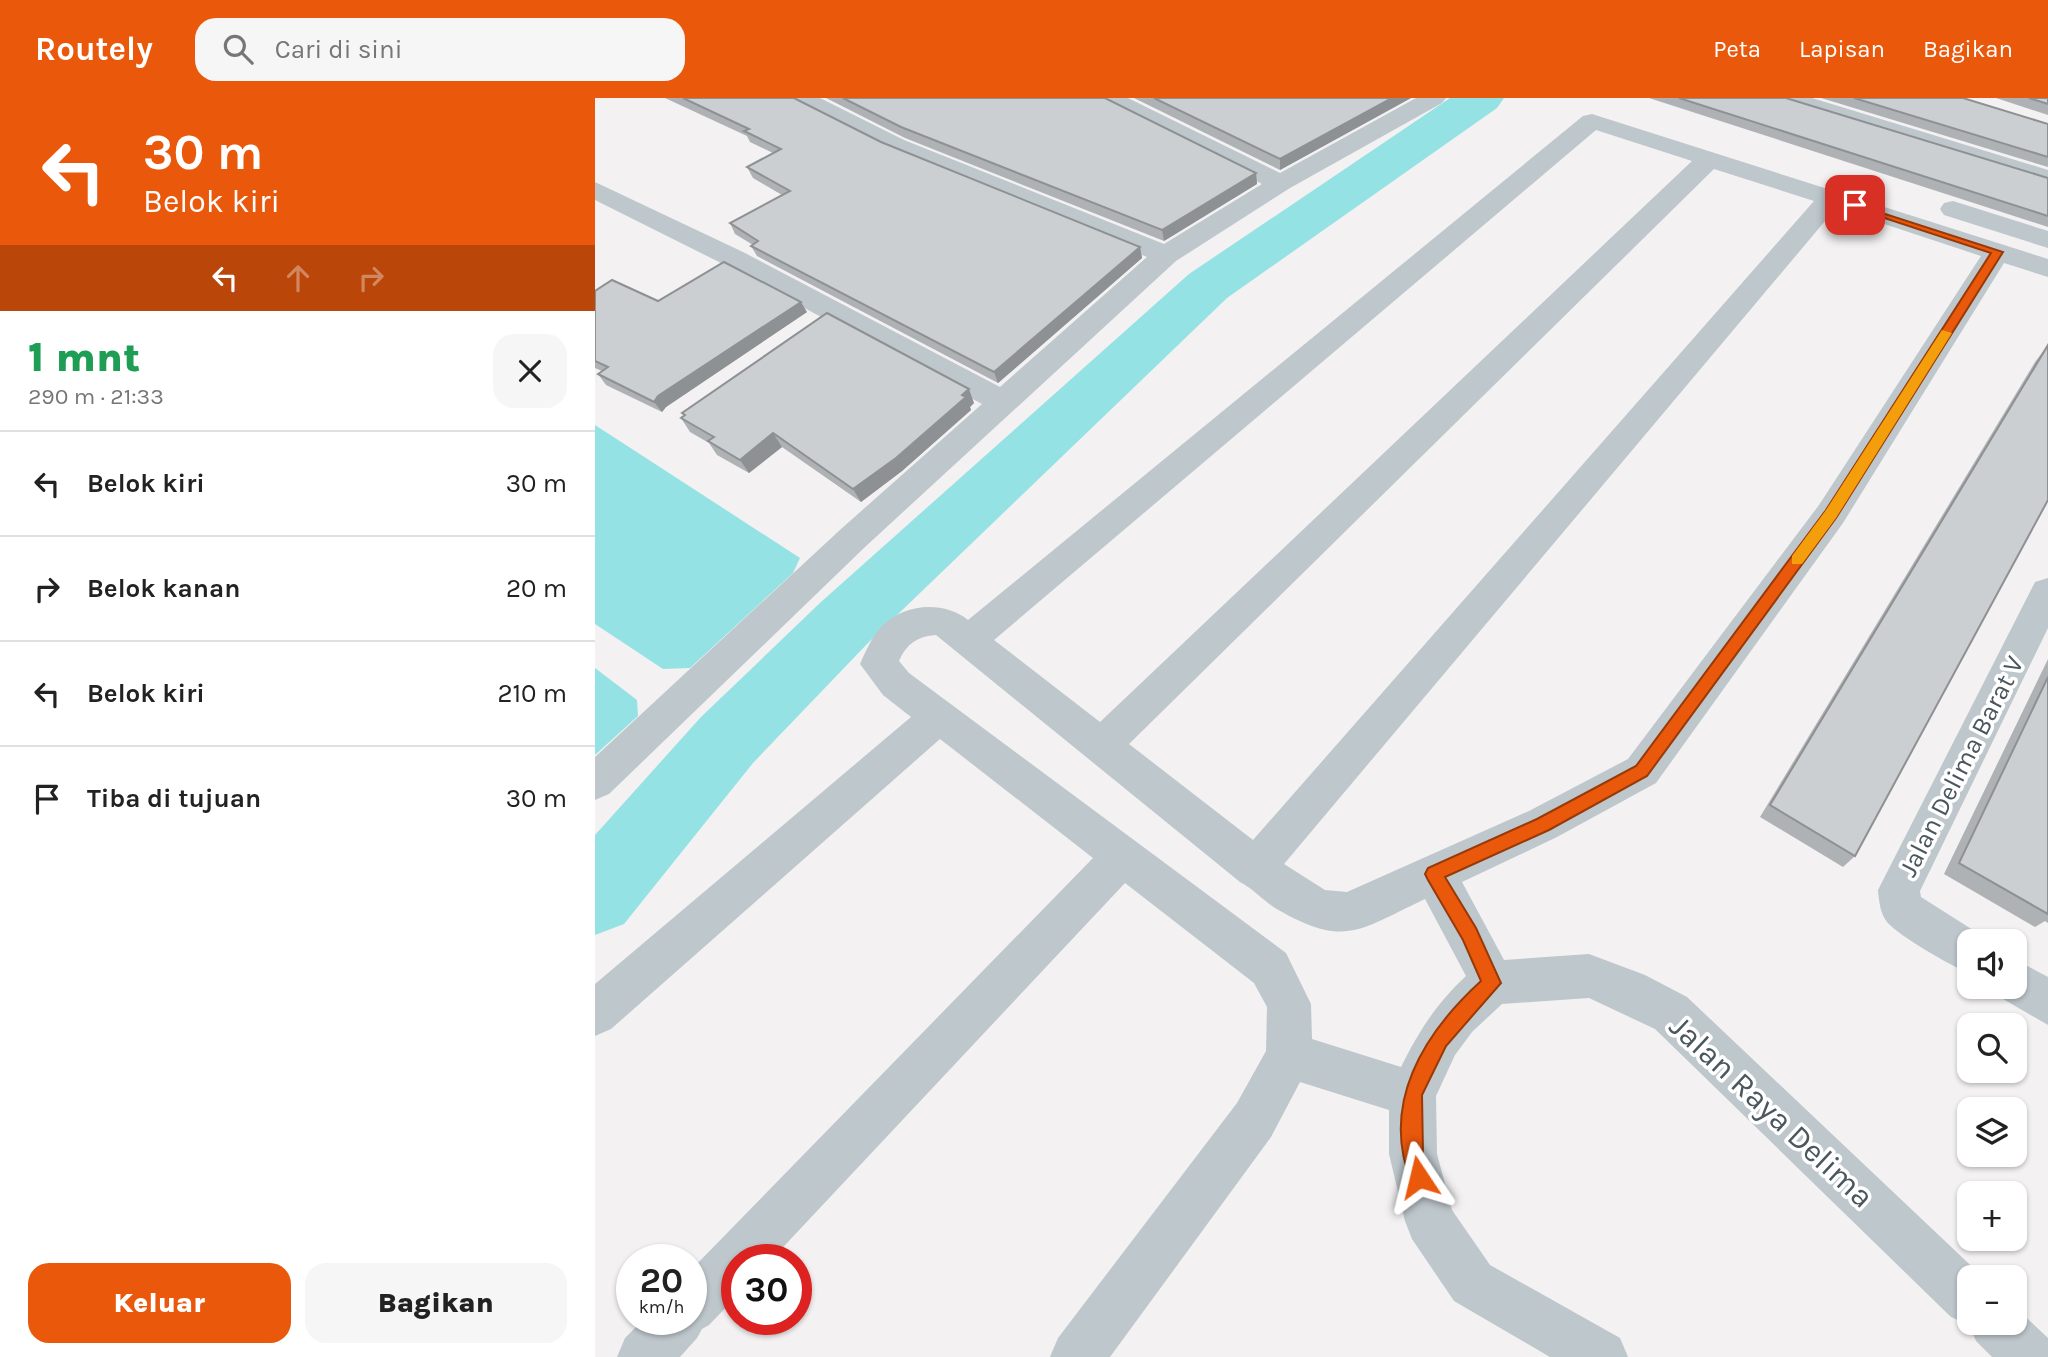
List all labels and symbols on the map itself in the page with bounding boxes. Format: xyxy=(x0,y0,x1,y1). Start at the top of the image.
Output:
pin xyxy=(1825,175,1885,235)
street label: Jalan Delima Barat V xyxy=(1892,650,2031,882)
street label: Jalan Raya Delima xyxy=(1662,1007,1881,1215)
position arrow xyxy=(1382,1140,1456,1214)
speed limit sign: 30 xyxy=(721,1244,812,1335)

